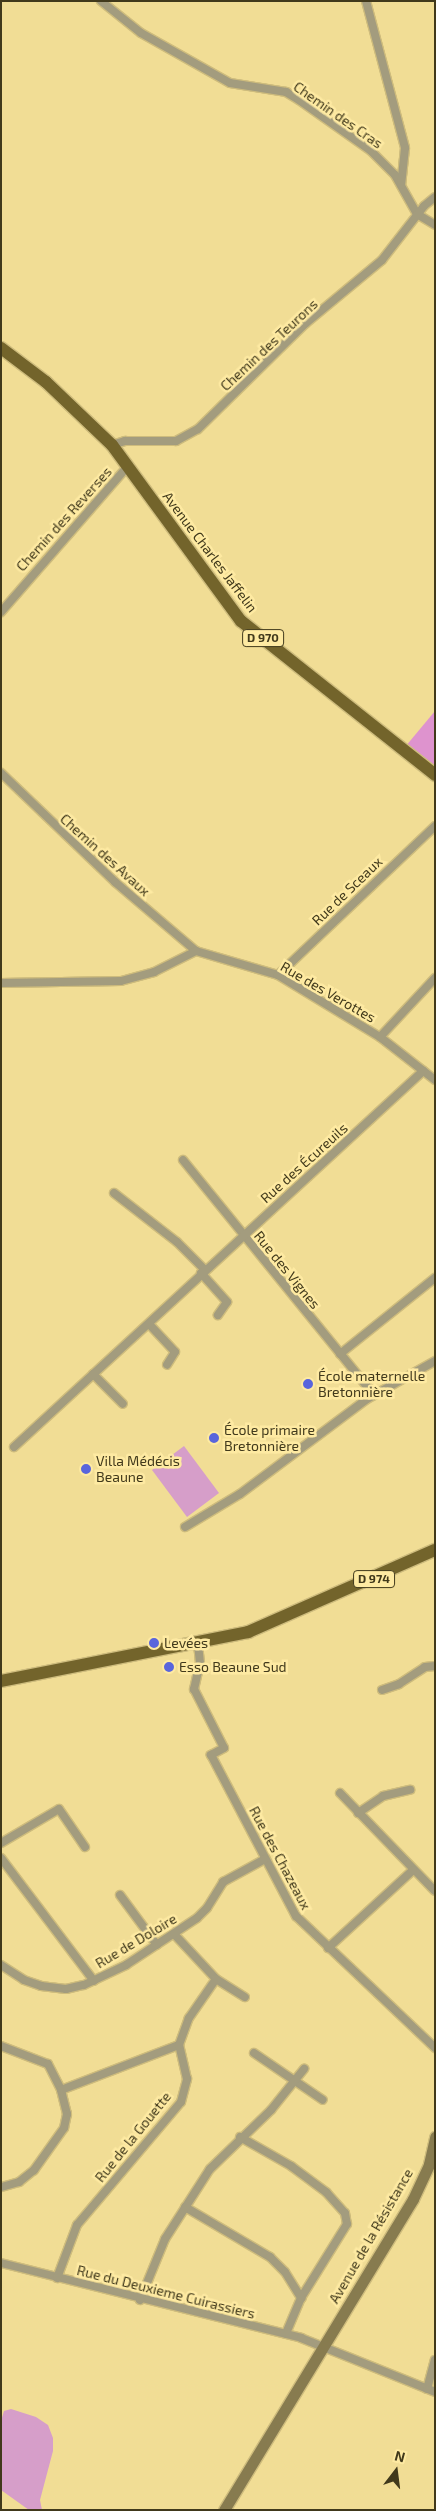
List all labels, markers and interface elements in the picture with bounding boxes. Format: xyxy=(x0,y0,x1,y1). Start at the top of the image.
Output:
street label: Chemin des Cras xyxy=(290,78,386,152)
street label: Chemin des Teurons xyxy=(217,296,321,394)
street label: Chemin des Reverses xyxy=(13,463,115,575)
street label: Avenue Charles Jaffelin xyxy=(159,488,261,616)
road number: D 970 xyxy=(242,628,284,648)
street label: Chemin des Avaux xyxy=(57,810,153,900)
street label: Rue de Sceaux xyxy=(308,853,386,929)
street label: Rue des Verottes xyxy=(277,958,379,1026)
street label: Rue des Écureuils xyxy=(257,1119,351,1207)
street label: Rue des Vignes xyxy=(250,1228,324,1312)
place label: École maternelle Bretonnière xyxy=(318,1368,425,1400)
marker: École maternelle Bretonnière xyxy=(302,1378,314,1390)
place label: École primaire Bretonnière xyxy=(224,1422,315,1454)
marker: École primaire Bretonnière xyxy=(208,1432,220,1444)
place label: Villa Médécis Beaune xyxy=(96,1453,180,1485)
marker: Villa Médécis Beaune xyxy=(80,1463,92,1475)
road number: D 974 xyxy=(353,1570,395,1588)
place label: Levées xyxy=(164,1635,208,1651)
marker: Levées xyxy=(148,1637,160,1649)
place label: Esso Beaune Sud xyxy=(179,1659,287,1675)
marker: Esso Beaune Sud xyxy=(163,1661,175,1673)
street label: Rue des Chazeaux xyxy=(246,1803,314,1913)
street label: Rue de Doloire xyxy=(92,1910,180,1972)
street label: Rue de la Gouette xyxy=(91,2088,175,2186)
street label: Avenue de la Résistance xyxy=(326,2166,416,2306)
street label: Rue du Deuxieme Cuirassiers xyxy=(75,2262,257,2322)
north arrow xyxy=(371,2446,421,2496)
text: N xyxy=(393,2447,407,2466)

